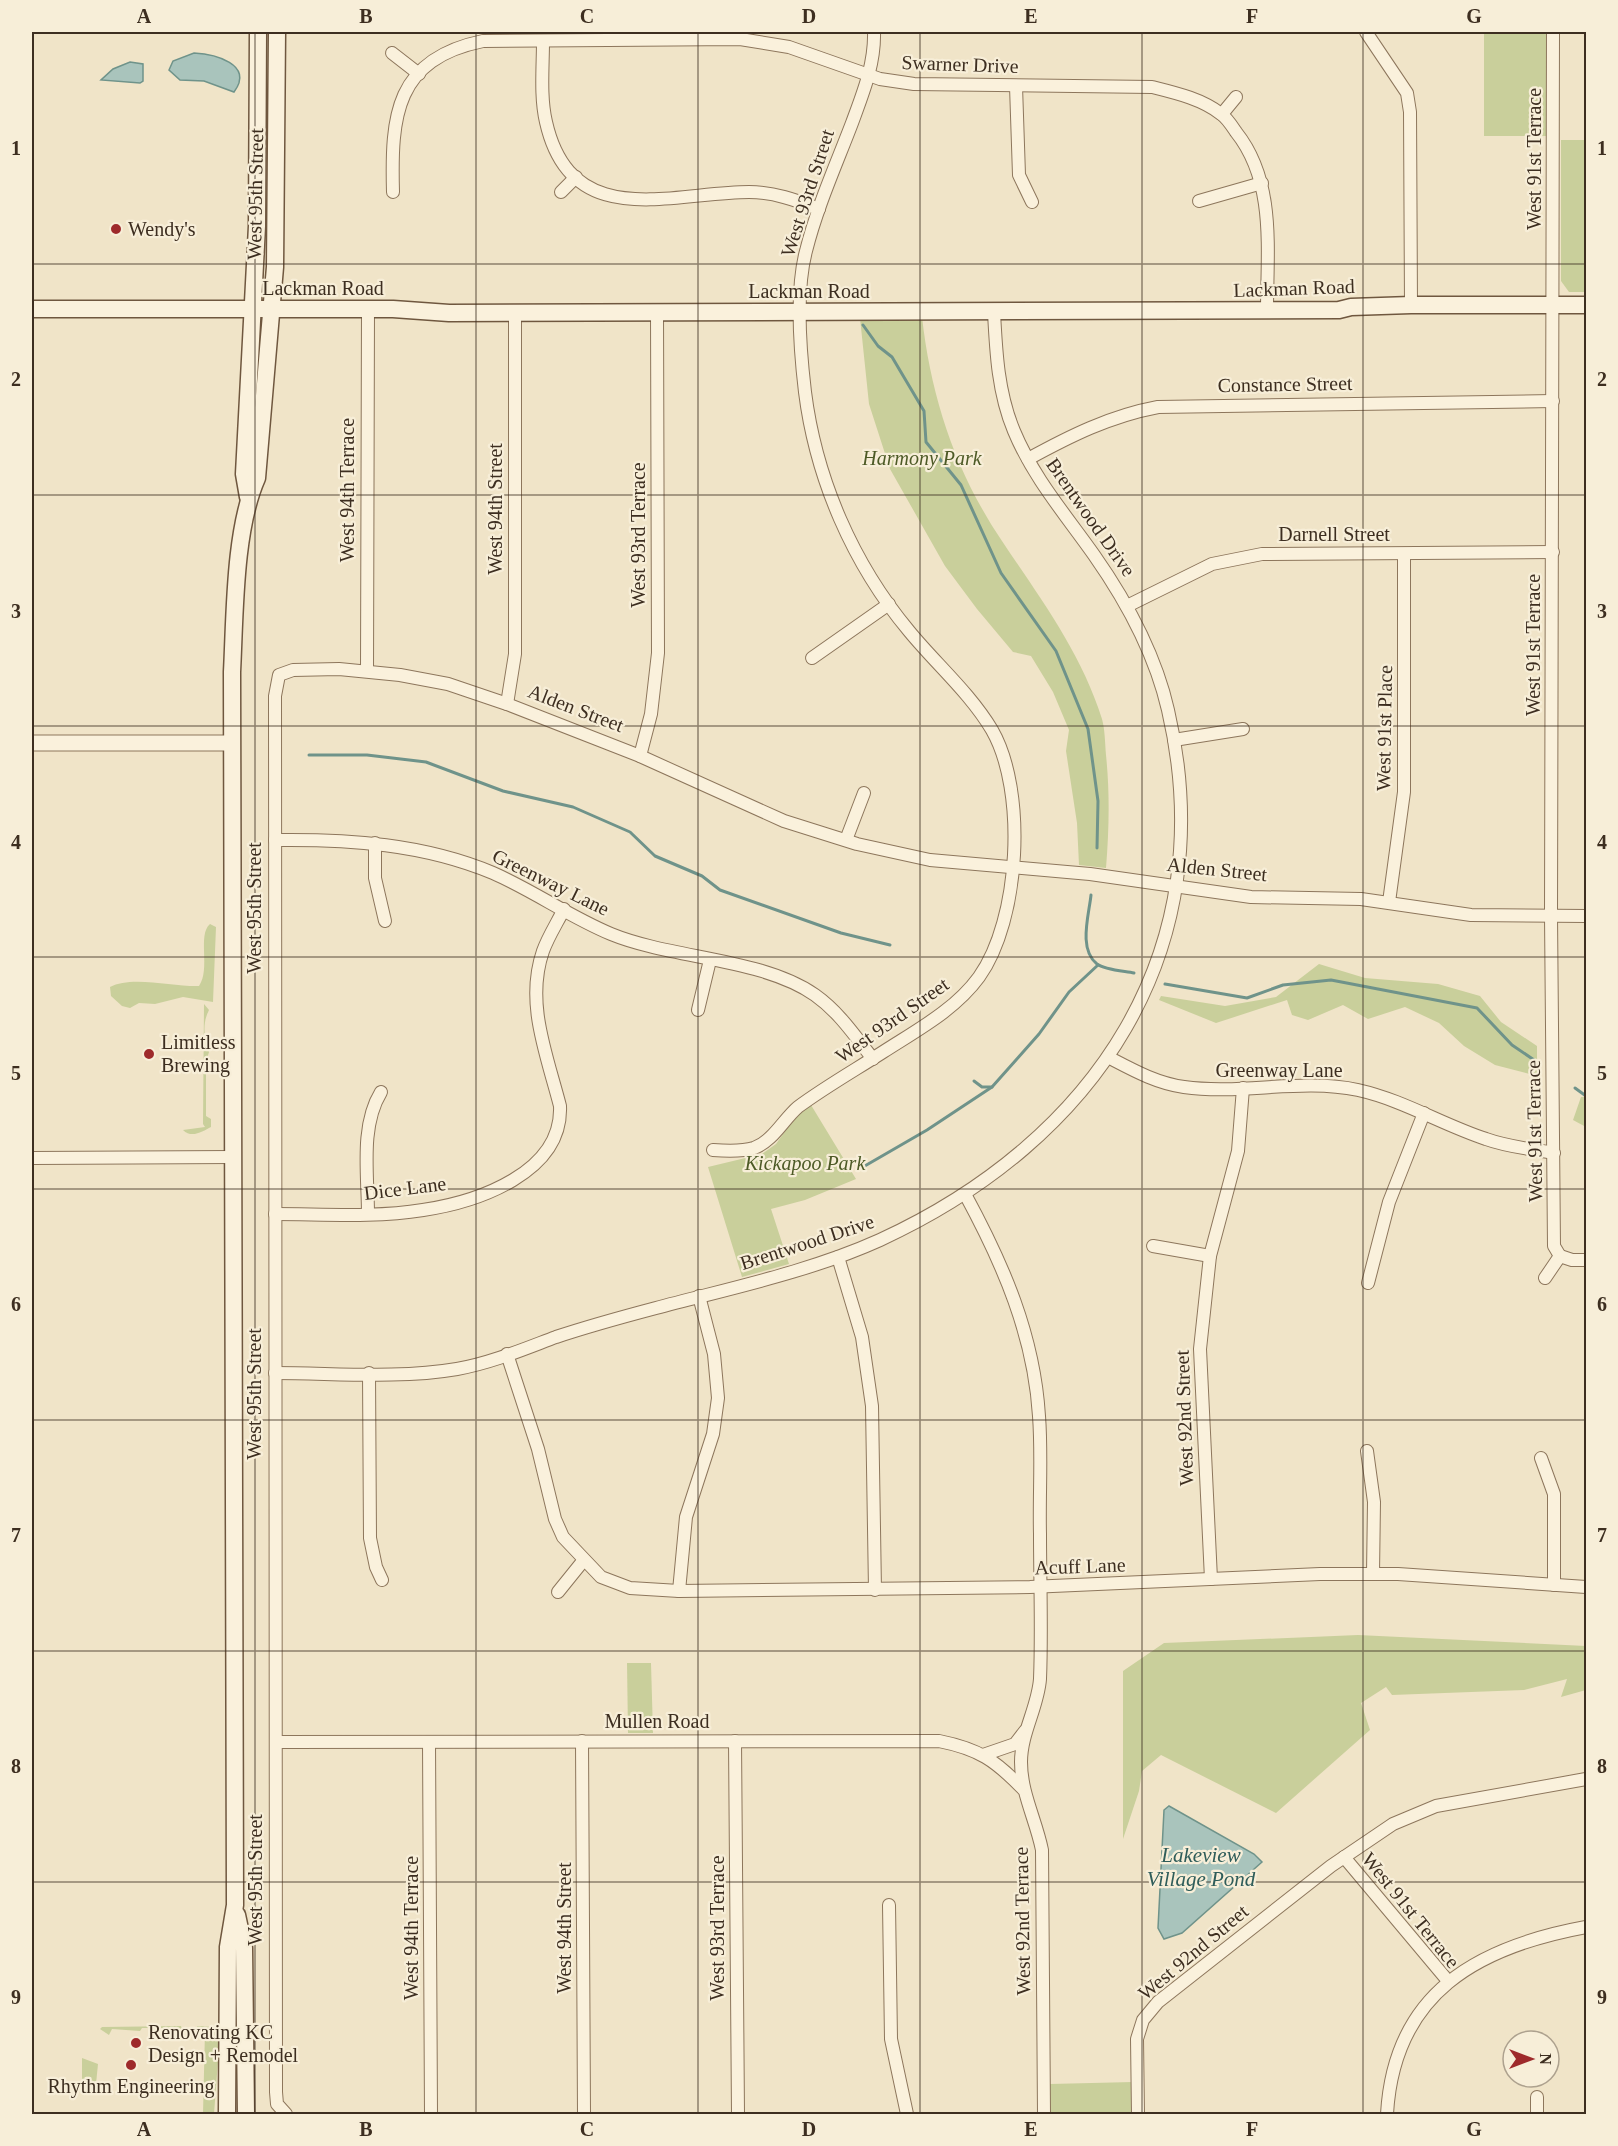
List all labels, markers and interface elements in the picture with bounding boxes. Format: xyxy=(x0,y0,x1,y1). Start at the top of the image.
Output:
text: A xyxy=(137,5,152,27)
text: B xyxy=(359,5,373,27)
text: C xyxy=(580,5,594,27)
text: D xyxy=(802,5,816,27)
text: E xyxy=(1024,5,1038,27)
text: F xyxy=(1246,5,1258,27)
text: G xyxy=(1466,5,1482,27)
street label: Swarner Drive xyxy=(901,51,1019,77)
street label: West 91st Terrace xyxy=(1523,88,1545,230)
street label: West 93rd Street xyxy=(776,126,838,260)
street label: West 95th Street xyxy=(243,128,267,260)
text: 1 xyxy=(11,137,21,159)
text: 1 xyxy=(1597,137,1607,159)
place label: Wendy's xyxy=(128,218,196,241)
marker: Wendy's xyxy=(109,222,123,236)
street label: Lackman Road xyxy=(1233,275,1355,301)
street label: Lackman Road xyxy=(262,277,384,299)
street label: Lackman Road xyxy=(748,280,870,302)
text: 2 xyxy=(11,368,21,390)
text: 2 xyxy=(1597,368,1607,390)
street label: Constance Street xyxy=(1217,372,1353,396)
street label: West 94th Terrace xyxy=(336,418,358,562)
street label: West 94th Street xyxy=(484,443,506,575)
park label: Harmony Park xyxy=(861,447,983,470)
street label: Brentwood Drive xyxy=(1042,454,1140,581)
street label: West 93rd Terrace xyxy=(627,462,649,608)
street label: Darnell Street xyxy=(1278,523,1390,545)
street label: West 91st Terrace xyxy=(1522,574,1544,716)
text: 3 xyxy=(11,600,21,622)
text: 3 xyxy=(1597,600,1607,622)
street label: West 91st Place xyxy=(1372,665,1396,791)
street label: Alden Street xyxy=(525,680,627,736)
text: 4 xyxy=(11,831,21,853)
text: 4 xyxy=(1597,831,1607,853)
street label: West 95th Street xyxy=(243,842,265,974)
street label: Greenway Lane xyxy=(489,844,613,921)
street label: Alden Street xyxy=(1166,853,1269,885)
street label: West 93rd Street xyxy=(831,973,953,1067)
place label: Limitless Brewing xyxy=(161,1031,236,1077)
marker: Limitless Brewing xyxy=(142,1047,156,1061)
street label: Greenway Lane xyxy=(1215,1059,1343,1082)
street label: West 91st Terrace xyxy=(1522,1060,1546,1202)
text: 5 xyxy=(11,1062,21,1084)
text: 5 xyxy=(1597,1062,1607,1084)
park label: Kickapoo Park xyxy=(744,1152,866,1175)
street label: Dice Lane xyxy=(363,1172,448,1204)
street label: Brentwood Drive xyxy=(737,1210,877,1274)
text: 6 xyxy=(11,1293,21,1315)
text: 6 xyxy=(1597,1293,1607,1315)
street label: West 95th Street xyxy=(243,1328,265,1460)
street label: West 92nd Street xyxy=(1171,1349,1197,1486)
text: 7 xyxy=(11,1524,21,1546)
text: 7 xyxy=(1597,1524,1607,1546)
street label: Acuff Lane xyxy=(1034,1553,1126,1579)
street label: Mullen Road xyxy=(605,1710,710,1732)
text: 8 xyxy=(11,1755,21,1777)
text: 8 xyxy=(1597,1755,1607,1777)
street label: West 95th Street xyxy=(244,1814,266,1946)
water label: Lakeview Village Pond xyxy=(1147,1843,1256,1891)
street label: West 92nd Terrace xyxy=(1010,1846,1034,1996)
street label: West 91st Terrace xyxy=(1358,1848,1464,1972)
street label: West 93rd Terrace xyxy=(706,1855,728,2001)
street label: West 94th Terrace xyxy=(400,1856,422,2000)
street label: West 94th Street xyxy=(553,1862,575,1994)
street label: West 92nd Street xyxy=(1134,1900,1253,2004)
text: 9 xyxy=(11,1986,21,2008)
text: 9 xyxy=(1597,1986,1607,2008)
place label: Renovating KC Design + Remodel xyxy=(148,2021,299,2067)
north arrow xyxy=(1501,2029,1561,2089)
marker: Renovating KC Design + Remodel xyxy=(129,2036,143,2050)
text: N xyxy=(1537,2053,1554,2065)
marker: Rhythm Engineering xyxy=(124,2058,138,2072)
place label: Rhythm Engineering xyxy=(47,2075,215,2098)
text: A xyxy=(137,2118,152,2140)
text: B xyxy=(359,2118,373,2140)
text: C xyxy=(580,2118,594,2140)
text: D xyxy=(802,2118,816,2140)
text: E xyxy=(1024,2118,1038,2140)
text: F xyxy=(1246,2118,1258,2140)
text: G xyxy=(1466,2118,1482,2140)

